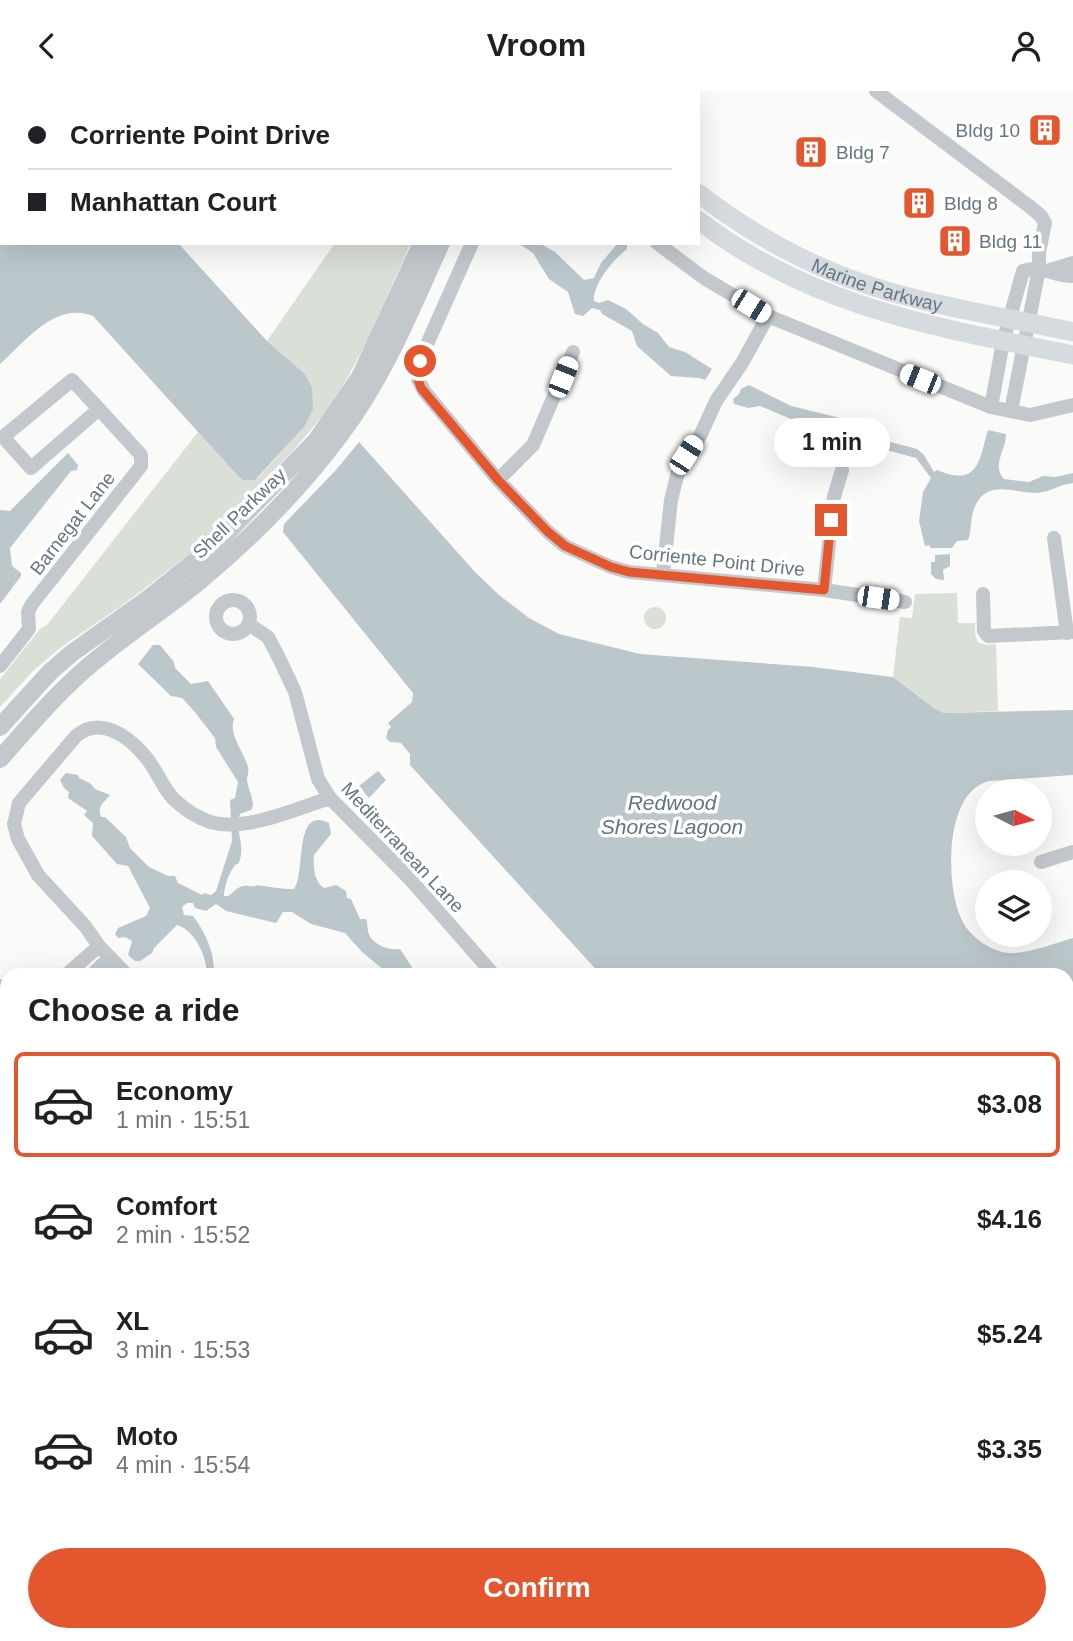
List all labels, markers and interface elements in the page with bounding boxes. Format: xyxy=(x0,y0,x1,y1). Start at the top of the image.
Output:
icon: back xyxy=(28,27,66,65)
text: Vroom xyxy=(487,27,586,63)
icon: person xyxy=(1007,27,1045,65)
building icon: Bldg 10 xyxy=(1026,111,1064,149)
text: Corriente Point Drive xyxy=(70,120,330,150)
place label: Bldg 10 xyxy=(956,120,1020,141)
building icon: Bldg 7 xyxy=(792,133,830,171)
place label: Bldg 7 xyxy=(836,142,890,163)
building icon: Bldg 8 xyxy=(900,184,938,222)
text: Manhattan Court xyxy=(70,187,277,217)
place label: Bldg 8 xyxy=(944,193,998,214)
building icon: Bldg 11 xyxy=(936,222,974,260)
place label: Bldg 11 xyxy=(979,231,1042,252)
street label: Marine Parkway xyxy=(808,254,945,316)
car xyxy=(728,286,775,326)
route start xyxy=(404,345,436,377)
car xyxy=(546,354,581,400)
car xyxy=(897,361,944,397)
callout: 1 min xyxy=(773,419,889,467)
text: 1 min xyxy=(802,429,862,455)
car xyxy=(666,432,707,478)
street label: Shell Parkway xyxy=(189,464,290,563)
street label: Barnegat Lane xyxy=(26,468,119,579)
route end xyxy=(815,504,847,536)
street label: Corriente Point Drive xyxy=(628,541,806,580)
car xyxy=(856,585,901,611)
street label: Mediterranean Lane xyxy=(337,778,468,917)
north arrow xyxy=(975,779,1052,856)
map controls xyxy=(975,779,1052,947)
water label: Redwood Shores Lagoon xyxy=(601,791,743,838)
button: layers xyxy=(975,870,1052,947)
text: Choose a ride xyxy=(28,992,240,1028)
icon: car xyxy=(32,1073,95,1136)
text: Economy xyxy=(116,1076,233,1106)
text: $3.08 xyxy=(977,1089,1042,1119)
text: 1 min · 15:51 xyxy=(116,1107,250,1133)
icon: car xyxy=(32,1188,95,1251)
text: Comfort xyxy=(116,1191,217,1221)
text: $4.16 xyxy=(977,1204,1042,1234)
text: 2 min · 15:52 xyxy=(116,1222,250,1248)
icon: car xyxy=(32,1303,95,1366)
text: XL xyxy=(116,1306,149,1336)
text: $5.24 xyxy=(977,1319,1042,1349)
text: 3 min · 15:53 xyxy=(116,1337,250,1363)
icon: car xyxy=(32,1418,95,1481)
text: Moto xyxy=(116,1421,178,1451)
text: $3.35 xyxy=(977,1434,1042,1464)
text: 4 min · 15:54 xyxy=(116,1452,250,1478)
button: Confirm xyxy=(28,1548,1046,1628)

